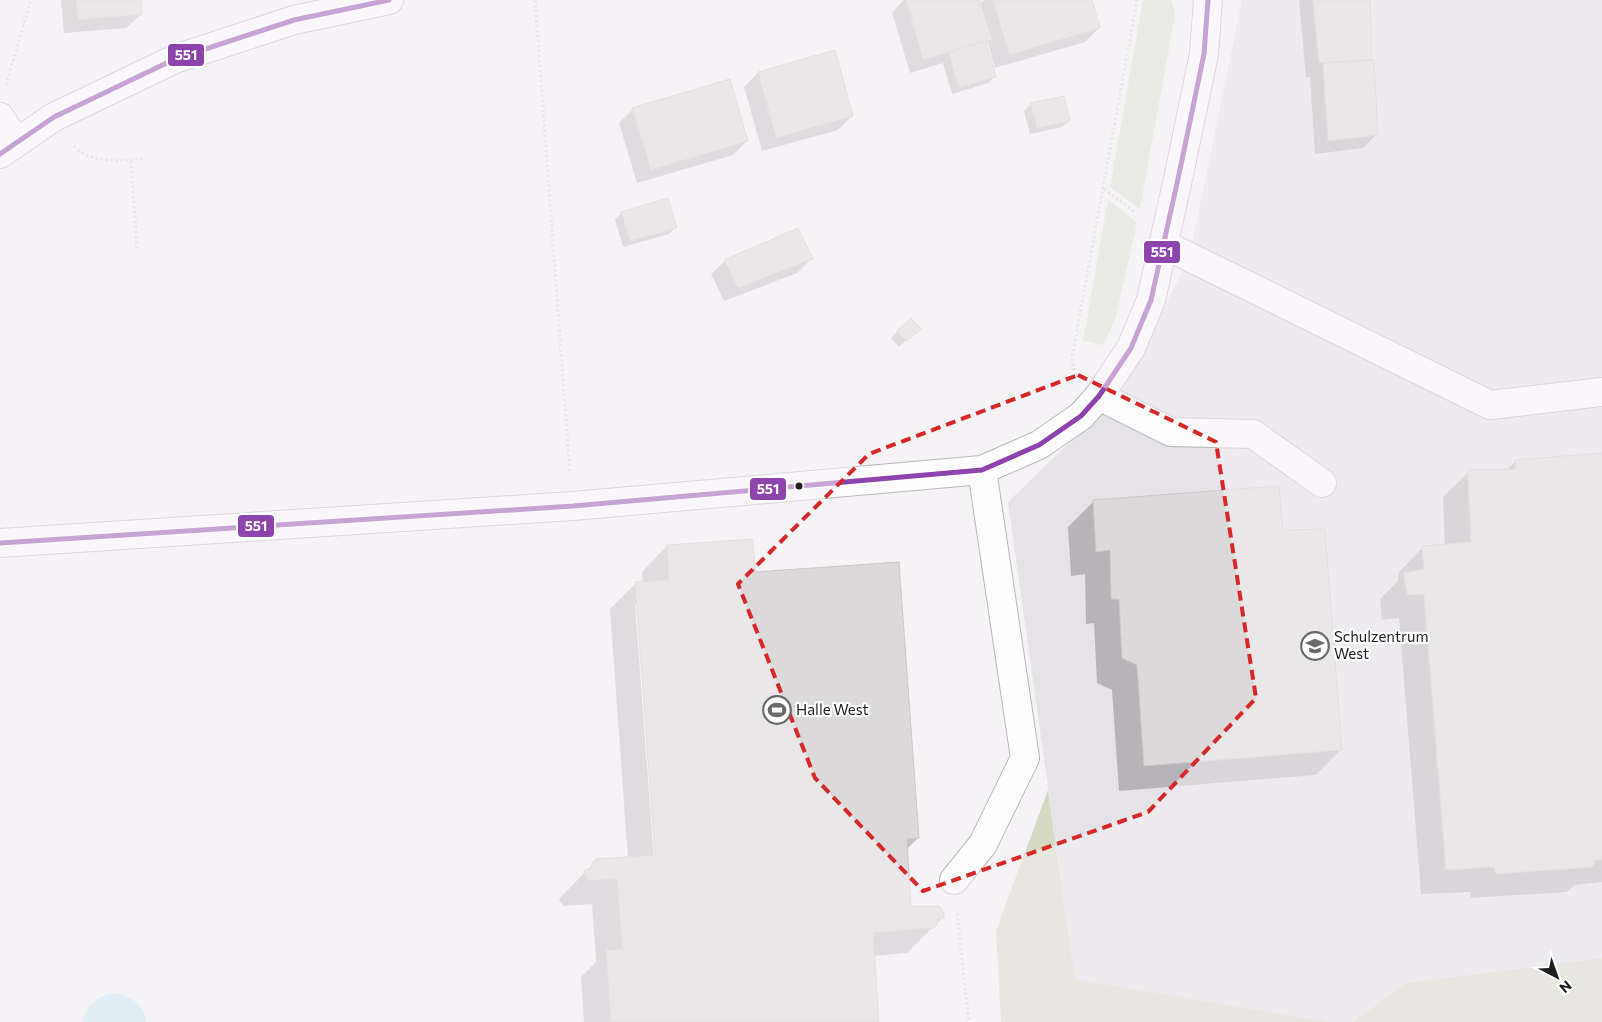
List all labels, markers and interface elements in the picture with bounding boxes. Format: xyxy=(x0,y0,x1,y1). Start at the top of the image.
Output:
line badge: 551 xyxy=(167,43,205,67)
text: 551 xyxy=(175,46,197,63)
line badge: 551 xyxy=(1143,240,1181,264)
text: 551 xyxy=(1151,243,1173,260)
line badge: 551 xyxy=(749,477,787,501)
text: 551 xyxy=(757,480,779,497)
unlabelled marker xyxy=(794,481,804,491)
line badge: 551 xyxy=(237,514,275,538)
text: 551 xyxy=(245,517,267,534)
place label: Schulzentrum West xyxy=(1334,627,1429,662)
school or university icon: Schulzentrum West xyxy=(1300,631,1330,661)
sports icon: Halle West xyxy=(762,695,792,725)
place label: Halle West xyxy=(796,700,869,718)
north arrow xyxy=(1532,952,1582,1002)
text: N xyxy=(1556,977,1575,997)

